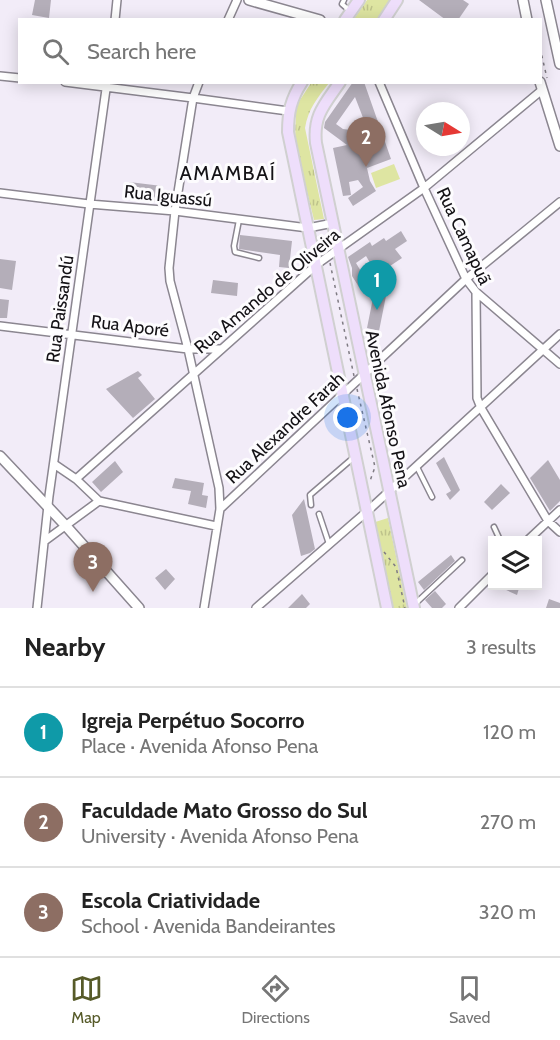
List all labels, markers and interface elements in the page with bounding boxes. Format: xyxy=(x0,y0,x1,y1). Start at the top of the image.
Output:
search box xyxy=(18,18,542,84)
icon: search xyxy=(39,35,72,68)
text: Search here xyxy=(87,38,196,65)
north arrow xyxy=(416,102,470,156)
pin: 2 xyxy=(346,118,386,167)
district label: AMAMBAÍ xyxy=(180,161,276,185)
street label: Rua Iguassú xyxy=(123,180,213,212)
street label: Rua Camapuã xyxy=(432,184,496,289)
street label: Rua Amando de Oliveira xyxy=(190,223,345,358)
street label: Rua Paissandú xyxy=(42,254,78,364)
pin: 1 xyxy=(358,260,397,310)
street label: Rua Aporé xyxy=(90,310,170,342)
street label: Avenida Afonso Pena xyxy=(361,328,416,490)
street label: Rua Alexandre Farah xyxy=(221,367,349,489)
your location xyxy=(333,403,362,432)
map controls xyxy=(488,536,542,590)
button: layers xyxy=(488,536,542,590)
pin: 3 xyxy=(74,542,112,592)
text: Nearby xyxy=(24,631,105,663)
text: 3 results xyxy=(466,635,536,659)
text: Igreja Perpétuo Socorro xyxy=(81,707,305,734)
text: 1 xyxy=(40,720,47,744)
text: 120 m xyxy=(483,720,536,744)
text: Place · Avenida Afonso Pena xyxy=(81,734,318,758)
text: Faculdade Mato Grosso do Sul xyxy=(81,797,368,824)
text: 2 xyxy=(38,810,49,834)
text: 270 m xyxy=(480,810,536,834)
text: University · Avenida Afonso Pena xyxy=(81,824,359,848)
text: Escola Criatividade xyxy=(81,887,260,914)
text: 3 xyxy=(38,900,49,924)
text: 320 m xyxy=(479,900,536,924)
text: School · Avenida Bandeirantes xyxy=(81,914,336,938)
tab: Map xyxy=(70,972,103,1027)
tab: Directions xyxy=(242,972,310,1027)
tab: Saved xyxy=(449,972,490,1027)

